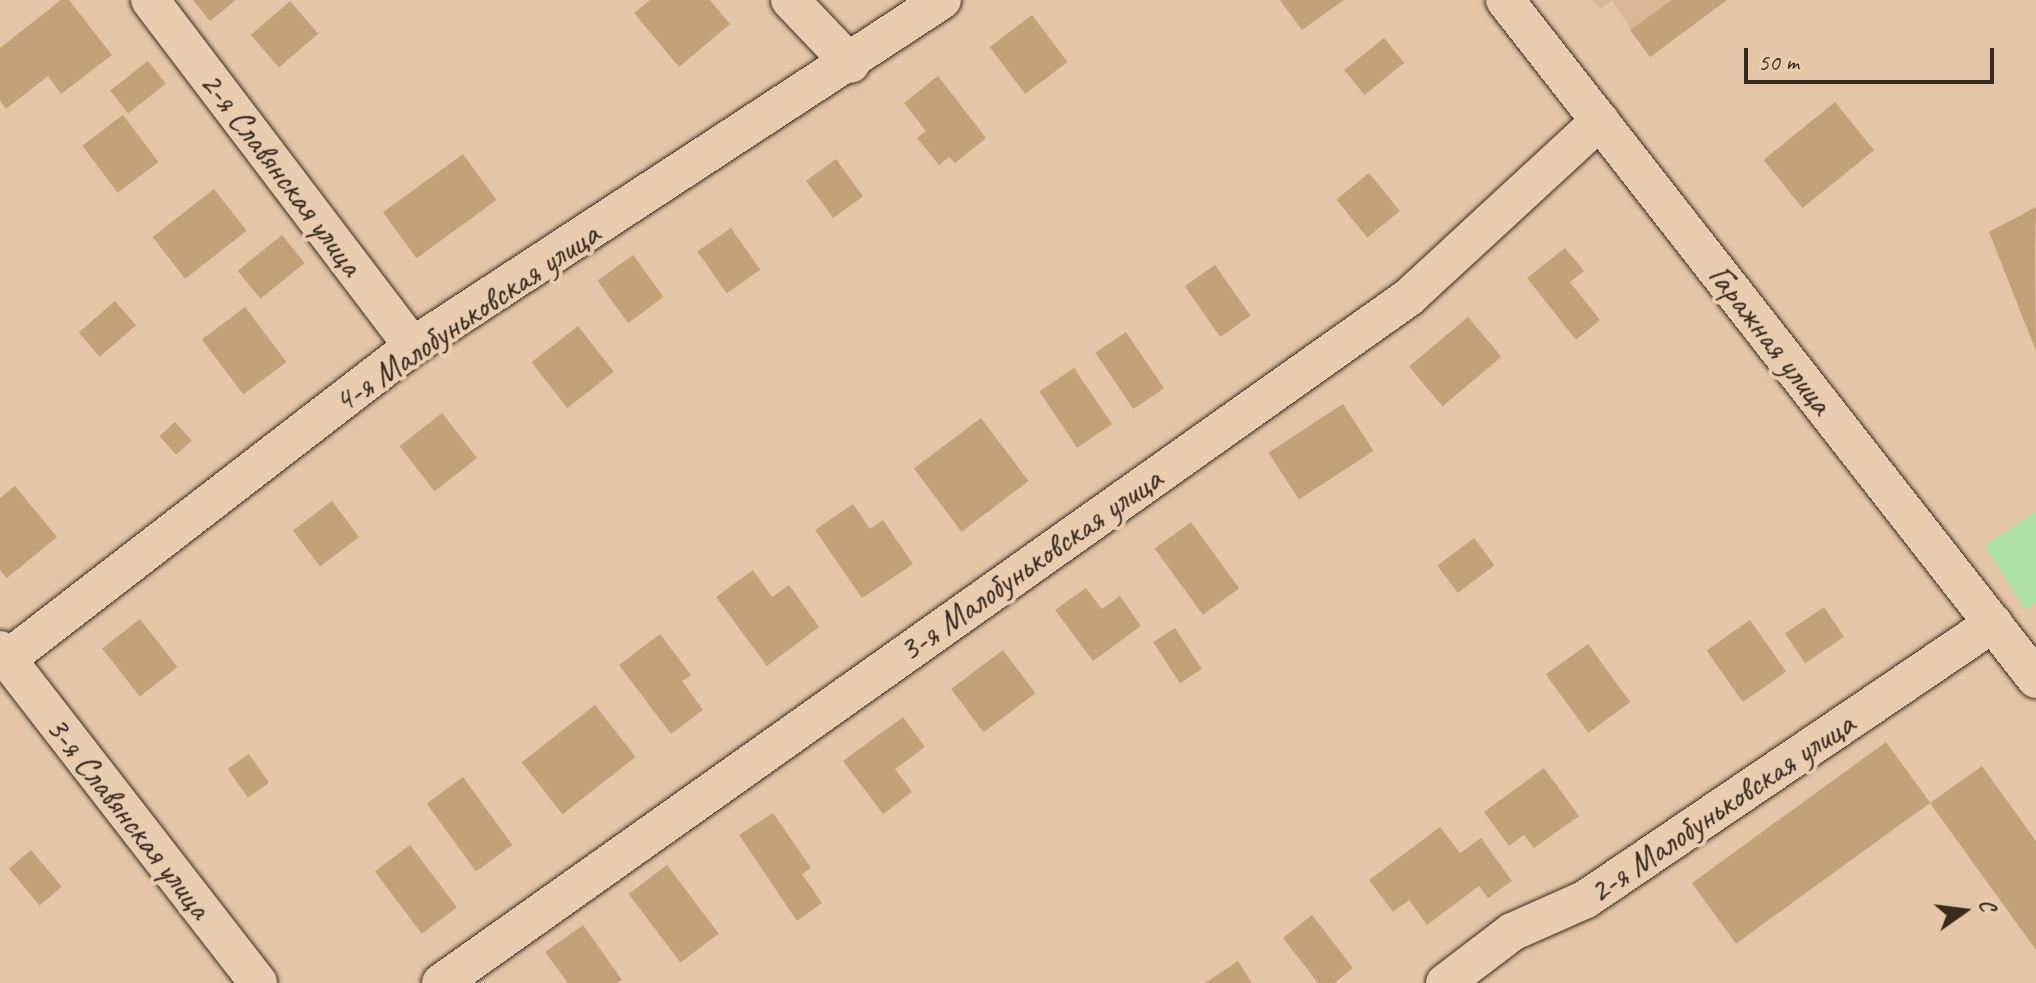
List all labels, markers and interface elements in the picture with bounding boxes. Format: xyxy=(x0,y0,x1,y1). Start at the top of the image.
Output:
scale bar xyxy=(1748,32,1998,82)
text: 50 m xyxy=(1758,47,1799,77)
street label: 2-я Славянская улица xyxy=(191,61,373,285)
street label: 4-я Малобуньковская улица xyxy=(324,212,608,422)
street label: Гаражная улица xyxy=(1699,255,1843,423)
street label: 3-я Малобуньковская улица xyxy=(889,457,1171,671)
street label: 2-я Малобуньковская улица xyxy=(1579,702,1863,912)
street label: 3-я Славянская улица xyxy=(36,706,222,928)
north arrow xyxy=(1924,871,2004,951)
text: С xyxy=(1972,897,2002,914)

